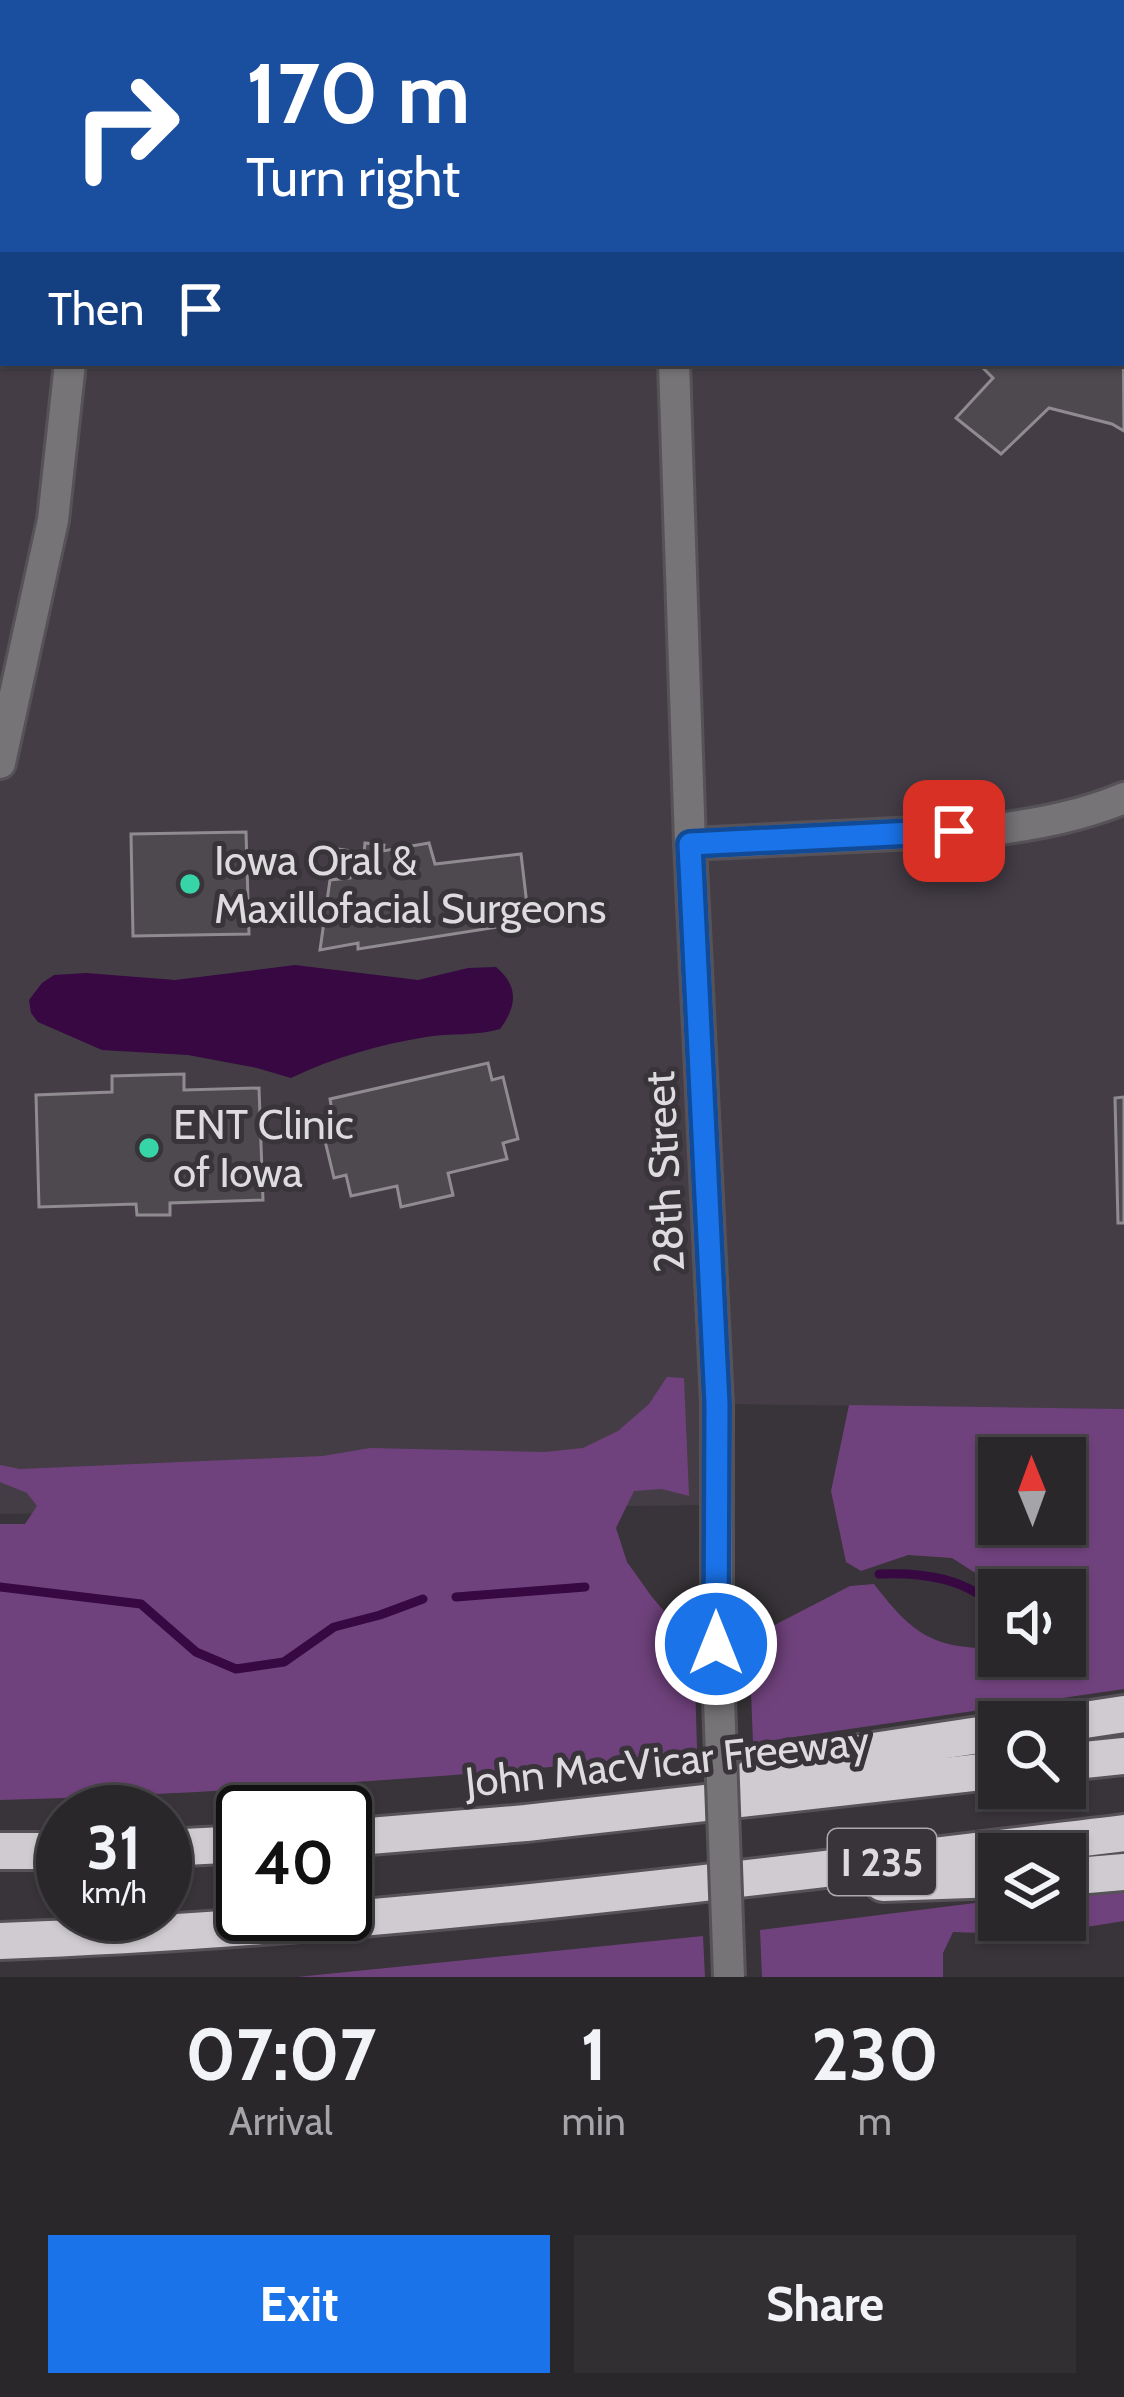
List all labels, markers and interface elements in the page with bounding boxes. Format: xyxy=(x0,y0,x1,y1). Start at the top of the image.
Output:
text: 170 m xyxy=(246,42,470,144)
icon: right xyxy=(48,48,204,204)
text: Turn right xyxy=(246,144,460,210)
icon: arrive xyxy=(168,276,234,342)
text: Then xyxy=(48,282,144,336)
pin xyxy=(903,780,1005,882)
icon: arrive xyxy=(921,798,987,864)
place label: Iowa Oral & Maxillofacial Surgeons xyxy=(214,834,606,934)
marker: Iowa Oral & Maxillofacial Surgeons xyxy=(177,871,203,897)
street label: 28th Street xyxy=(633,1070,695,1274)
place label: ENT Clinic of Iowa xyxy=(173,1098,354,1198)
marker: ENT Clinic of Iowa xyxy=(136,1135,162,1161)
north arrow xyxy=(978,1437,1086,1545)
map controls xyxy=(978,1437,1086,1941)
button: sound xyxy=(978,1569,1086,1677)
position arrow xyxy=(653,1581,779,1707)
button: search xyxy=(978,1701,1086,1809)
street label: John MacVicar Freeway xyxy=(461,1714,872,1808)
speed limit sign: 40 xyxy=(216,1785,372,1941)
text: 31 xyxy=(87,1811,141,1884)
road number: I 235 xyxy=(828,1829,936,1895)
button: layers xyxy=(978,1833,1086,1941)
text: km/h xyxy=(81,1874,147,1911)
text: 07:07 xyxy=(185,2011,376,2098)
text: 1 xyxy=(580,2011,607,2098)
text: 230 xyxy=(811,2011,939,2098)
text: Arrival xyxy=(229,2097,333,2145)
text: min xyxy=(562,2097,626,2145)
text: m xyxy=(858,2097,892,2145)
button: Exit xyxy=(48,2235,550,2373)
button: Share xyxy=(574,2235,1076,2373)

